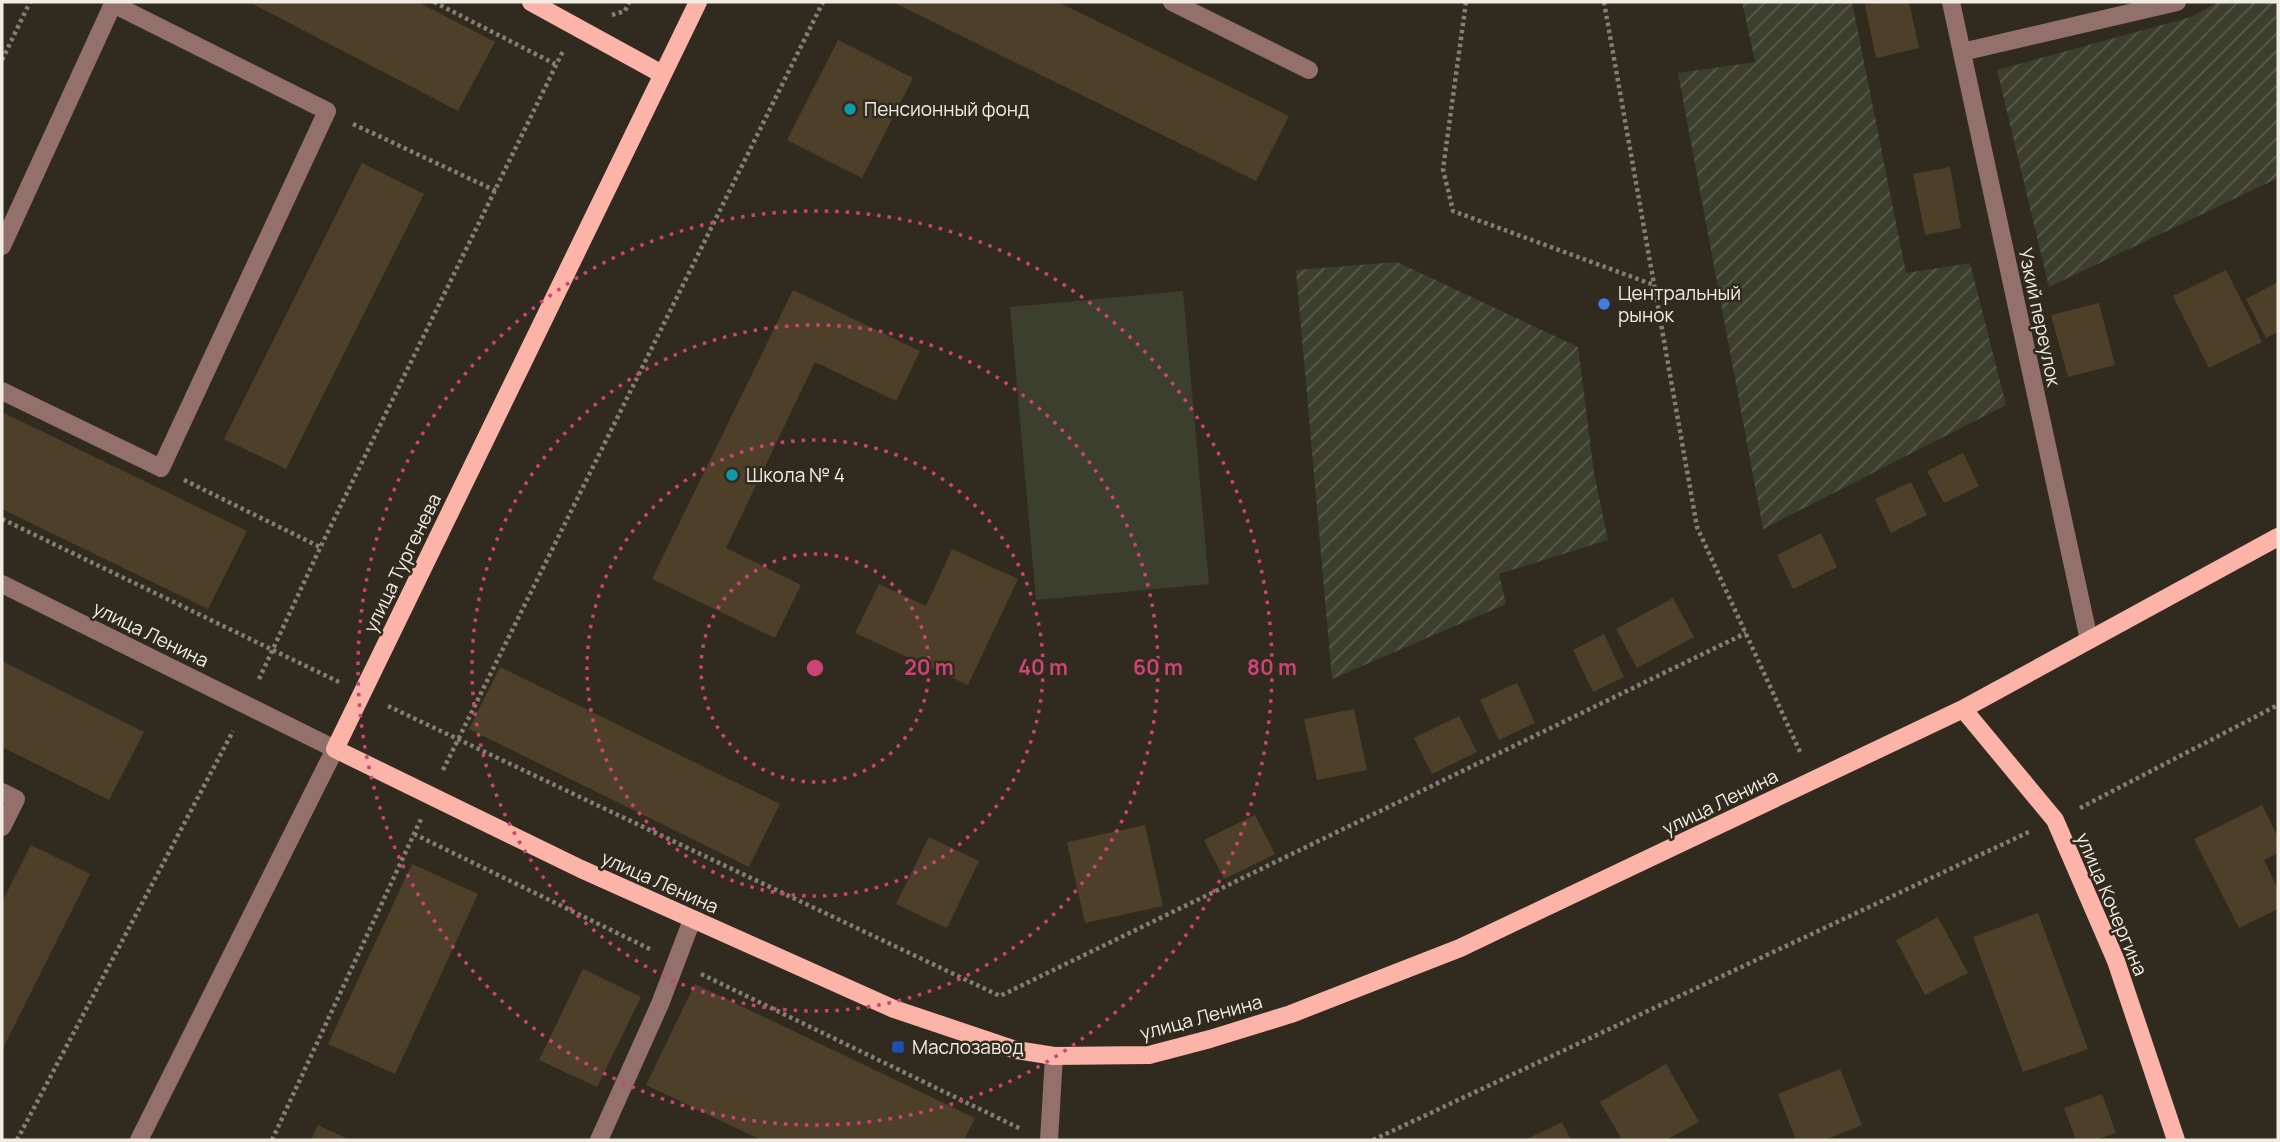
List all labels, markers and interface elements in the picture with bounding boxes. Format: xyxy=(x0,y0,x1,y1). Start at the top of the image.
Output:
place label: Пенсионный фонд xyxy=(864,96,1029,122)
marker: Пенсионный фонд xyxy=(842,101,858,117)
street label: Узкий переулок xyxy=(2013,245,2067,389)
place label: Центральный рынок xyxy=(1618,280,1741,328)
marker: Центральный рынок xyxy=(1596,296,1612,312)
place label: Школа № 4 xyxy=(746,462,845,488)
marker: Школа № 4 xyxy=(724,467,740,483)
street label: улица Тургенева xyxy=(357,489,447,637)
street label: улица Ленина xyxy=(89,595,213,673)
text: 20 m xyxy=(904,653,954,681)
text: 40 m xyxy=(1018,653,1068,681)
text: 60 m xyxy=(1133,653,1183,681)
text: 80 m xyxy=(1247,653,1297,681)
centre of rings xyxy=(803,656,827,680)
street label: улица Ленина xyxy=(1658,763,1782,841)
street label: улица Кочергина xyxy=(2070,828,2154,980)
street label: улица Ленина xyxy=(597,845,723,919)
street label: улица Ленина xyxy=(1137,988,1265,1046)
place label: Маслозавод xyxy=(912,1034,1024,1060)
marker: Маслозавод xyxy=(890,1039,906,1055)

